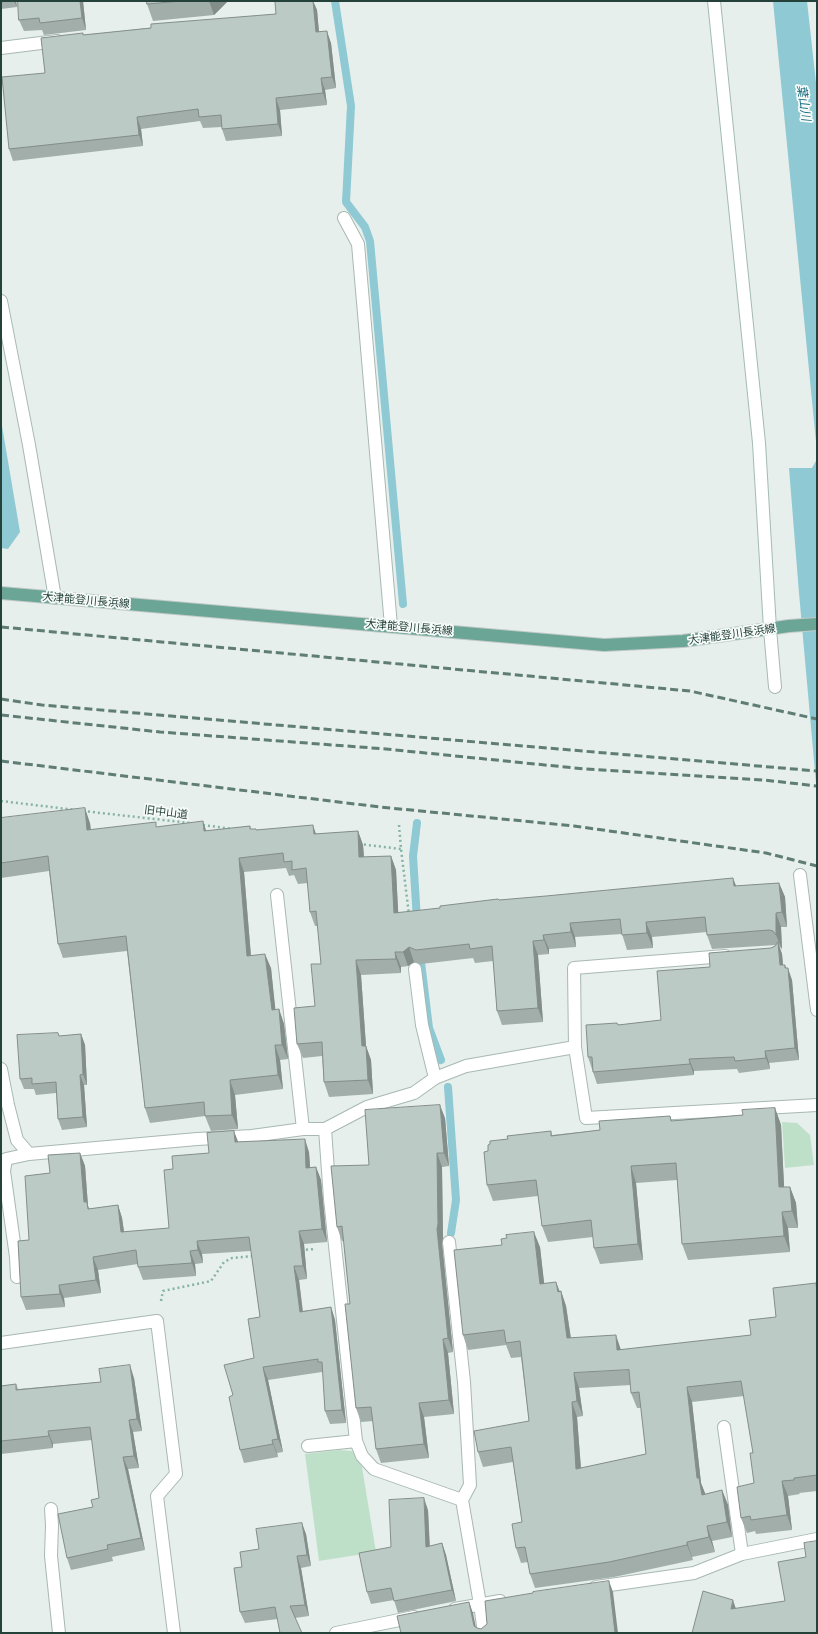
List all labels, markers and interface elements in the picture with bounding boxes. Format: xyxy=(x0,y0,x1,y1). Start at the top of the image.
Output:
water label: 葉山川 xyxy=(793,84,813,122)
street label: 大津能登川長浜線 xyxy=(42,591,130,611)
street label: 大津能登川長浜線 xyxy=(365,618,453,638)
street label: 大津能登川長浜線 xyxy=(688,622,776,648)
street label: 旧中山道 xyxy=(143,804,189,822)

